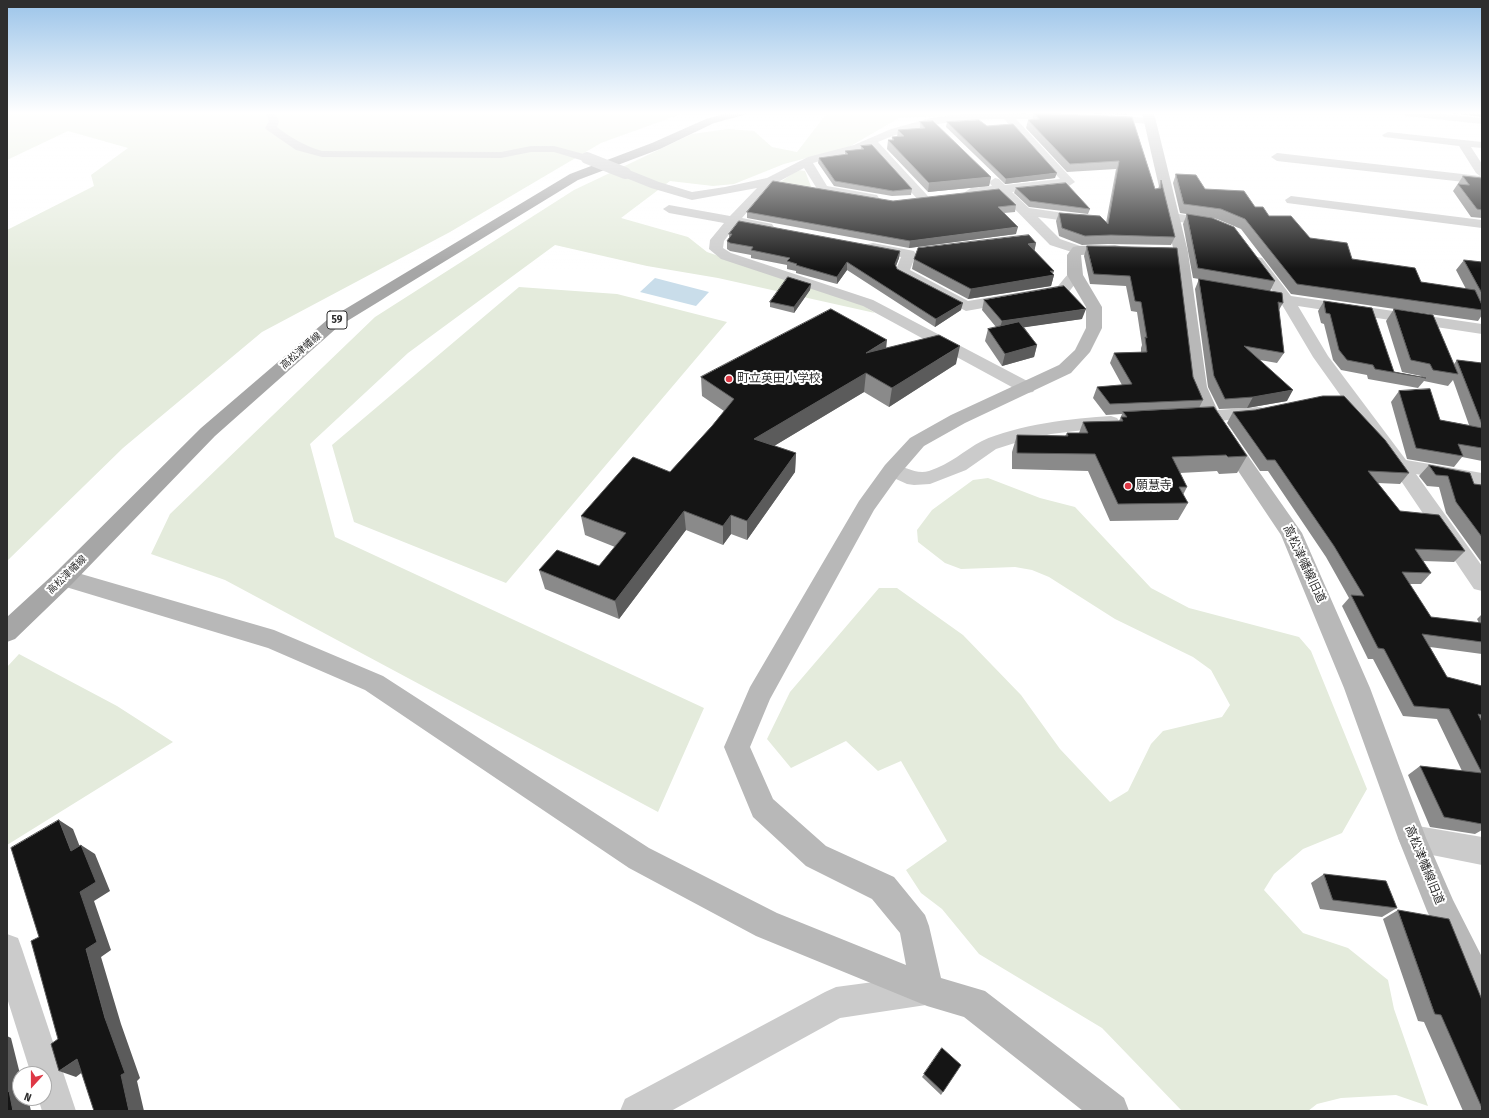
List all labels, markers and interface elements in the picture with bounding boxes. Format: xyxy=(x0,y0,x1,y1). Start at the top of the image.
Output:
road number: 59 xyxy=(327,311,347,329)
street label: 高松津幡線 xyxy=(278,330,324,372)
place label: 町立英田小学校 xyxy=(737,372,821,386)
marker: 町立英田小学校 xyxy=(724,374,734,384)
place label: 願慧寺 xyxy=(1136,479,1172,493)
marker: 願慧寺 xyxy=(1123,481,1133,491)
street label: 高松津幡線旧道 xyxy=(1280,523,1328,605)
street label: 高松津幡線 xyxy=(45,553,89,597)
street label: 高松津幡線旧道 xyxy=(1402,823,1446,907)
north arrow xyxy=(12,1066,52,1106)
text: N xyxy=(22,1089,33,1104)

